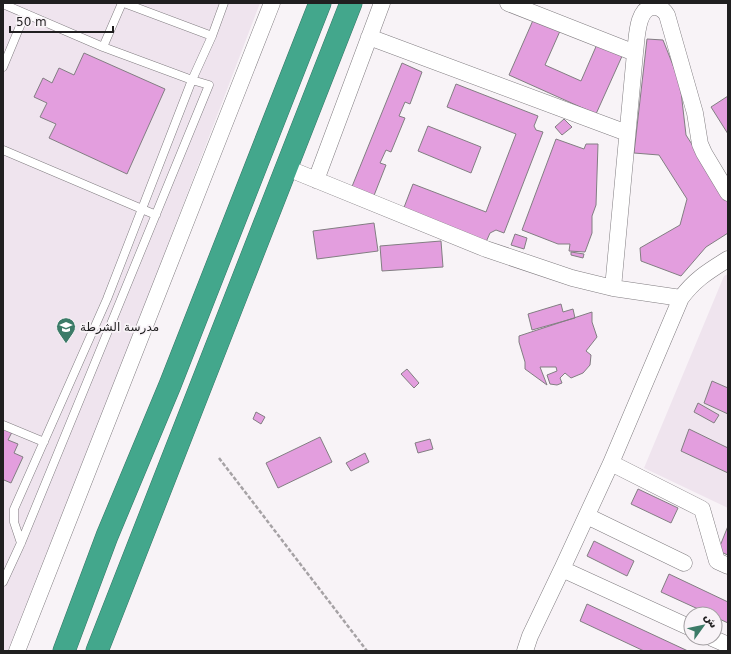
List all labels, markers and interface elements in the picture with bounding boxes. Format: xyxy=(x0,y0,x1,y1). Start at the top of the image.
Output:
scale bar xyxy=(10,8,113,34)
text: 50 m xyxy=(16,15,47,29)
school or university icon: مدرسة الشرطة xyxy=(55,316,77,344)
place label: مدرسة الشرطة xyxy=(80,320,159,335)
north arrow xyxy=(683,606,723,646)
text: ش xyxy=(701,611,721,631)

